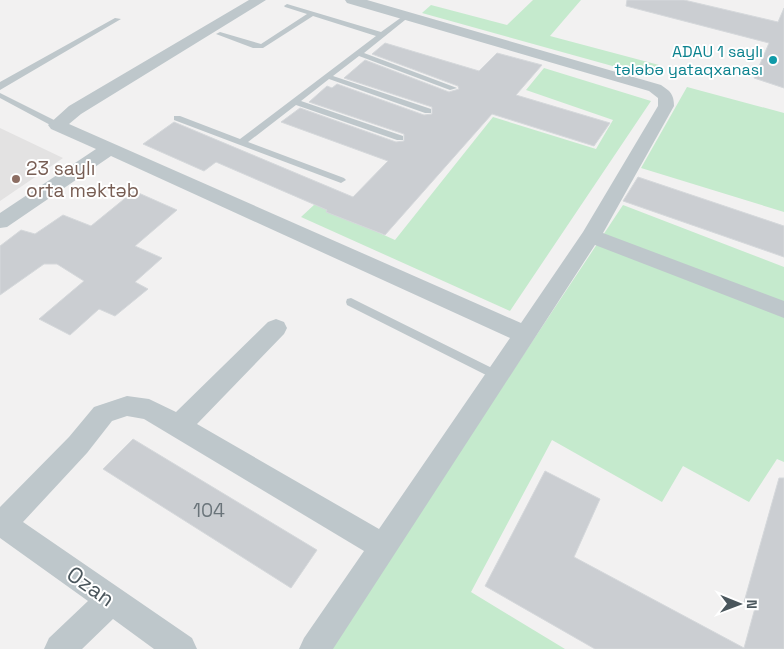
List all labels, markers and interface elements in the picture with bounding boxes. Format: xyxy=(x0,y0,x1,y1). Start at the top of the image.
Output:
place label: ADAU 1 saylı tələbə yataqxanası xyxy=(614,41,763,80)
marker: ADAU 1 saylı tələbə yataqxanası xyxy=(767,54,779,66)
place label: 23 saylı orta məktəb xyxy=(26,156,139,203)
marker: 23 saylı orta məktəb xyxy=(10,173,22,185)
house number: 104 xyxy=(193,498,225,523)
street label: Ozan xyxy=(62,560,120,612)
north arrow xyxy=(714,579,764,629)
text: N xyxy=(743,599,761,609)

